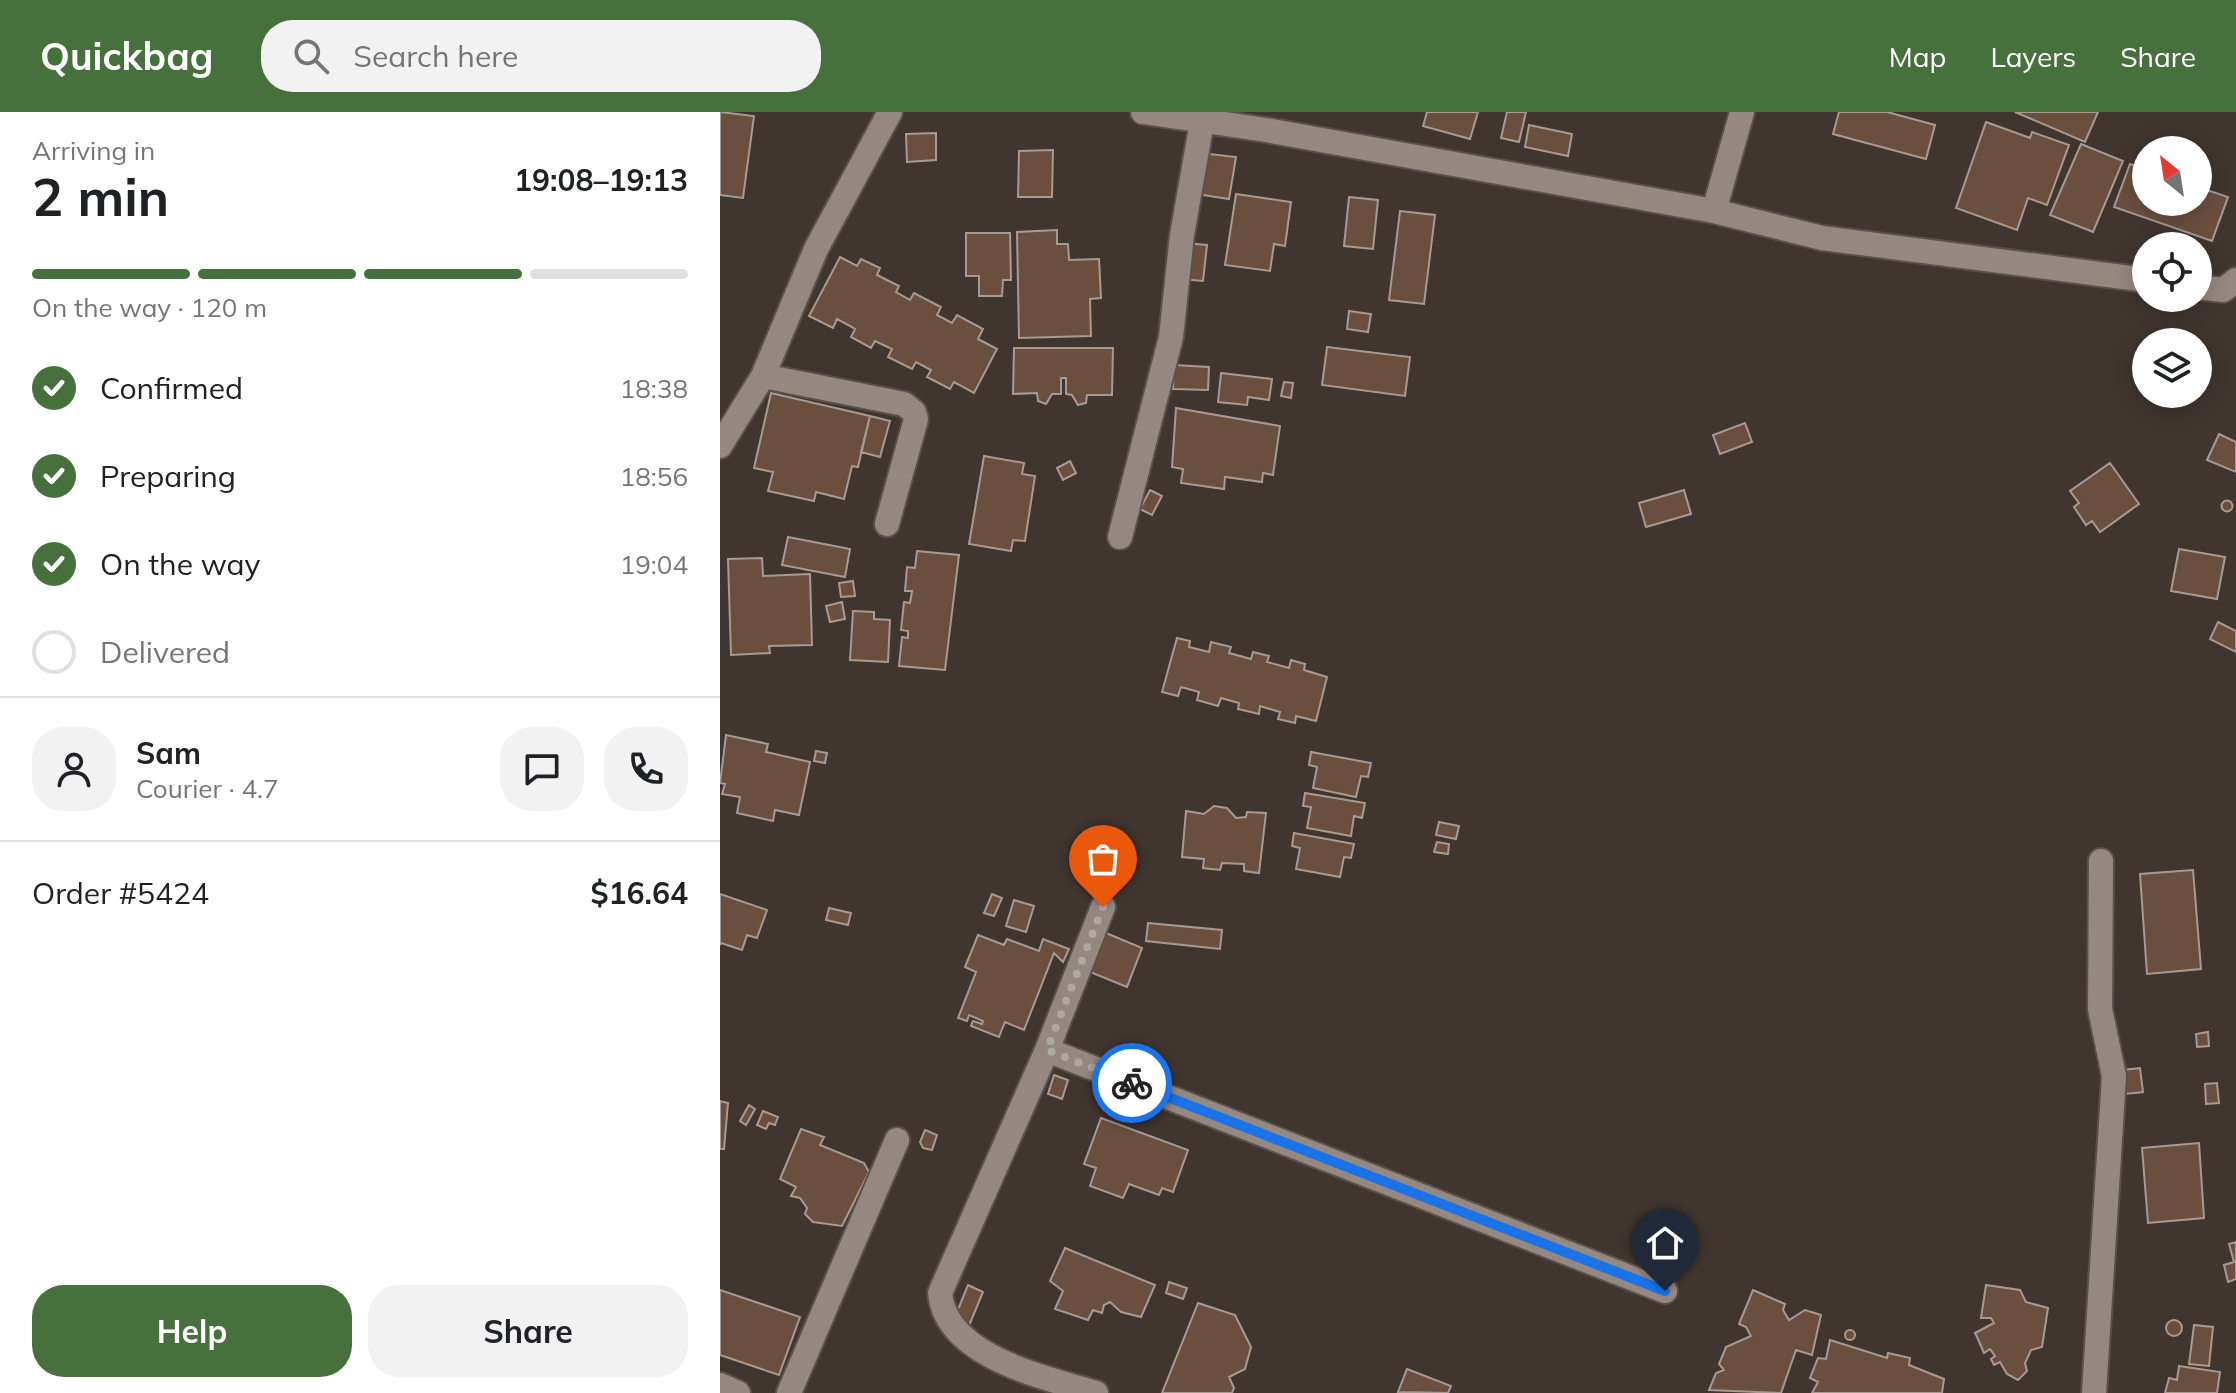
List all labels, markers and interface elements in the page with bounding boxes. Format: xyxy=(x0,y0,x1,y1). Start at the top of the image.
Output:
search box xyxy=(261,20,821,92)
text: Quickbag xyxy=(40,32,213,80)
icon: search xyxy=(289,34,333,78)
text: Search here xyxy=(353,37,518,75)
text: Map xyxy=(1889,39,1946,74)
text: Layers xyxy=(1990,39,2076,74)
text: Share xyxy=(2120,39,2196,74)
text: Arriving in xyxy=(32,134,155,167)
north arrow xyxy=(2132,136,2212,216)
map controls xyxy=(2132,136,2212,408)
text: 19:08–19:13 xyxy=(514,161,688,199)
text: 2 min xyxy=(32,164,169,229)
button: locate xyxy=(2132,232,2212,312)
text: On the way · 120 m xyxy=(32,291,267,324)
button: layers xyxy=(2132,328,2212,408)
icon: check xyxy=(32,366,76,410)
text: Confirmed xyxy=(100,369,243,407)
text: 18:38 xyxy=(620,372,688,405)
icon: check xyxy=(32,454,76,498)
text: Preparing xyxy=(100,457,236,495)
text: 18:56 xyxy=(620,460,688,493)
icon: check xyxy=(32,542,76,586)
text: On the way xyxy=(100,545,260,583)
text: 19:04 xyxy=(620,548,688,581)
text: Delivered xyxy=(100,633,230,671)
button: person xyxy=(32,727,116,811)
button: chat xyxy=(500,727,584,811)
button: phone xyxy=(604,727,688,811)
text: Sam xyxy=(136,734,201,772)
text: Courier · 4.7 xyxy=(136,772,279,805)
pin xyxy=(1069,825,1137,907)
icon: bag xyxy=(1081,837,1125,881)
text: Order #5424 xyxy=(32,874,209,912)
text: $16.64 xyxy=(591,874,688,912)
courier xyxy=(1092,1043,1172,1123)
icon: bike xyxy=(1110,1061,1154,1105)
pin xyxy=(1631,1209,1699,1291)
icon: home xyxy=(1643,1221,1687,1265)
button: Help xyxy=(32,1285,352,1377)
button: Share xyxy=(368,1285,688,1377)

